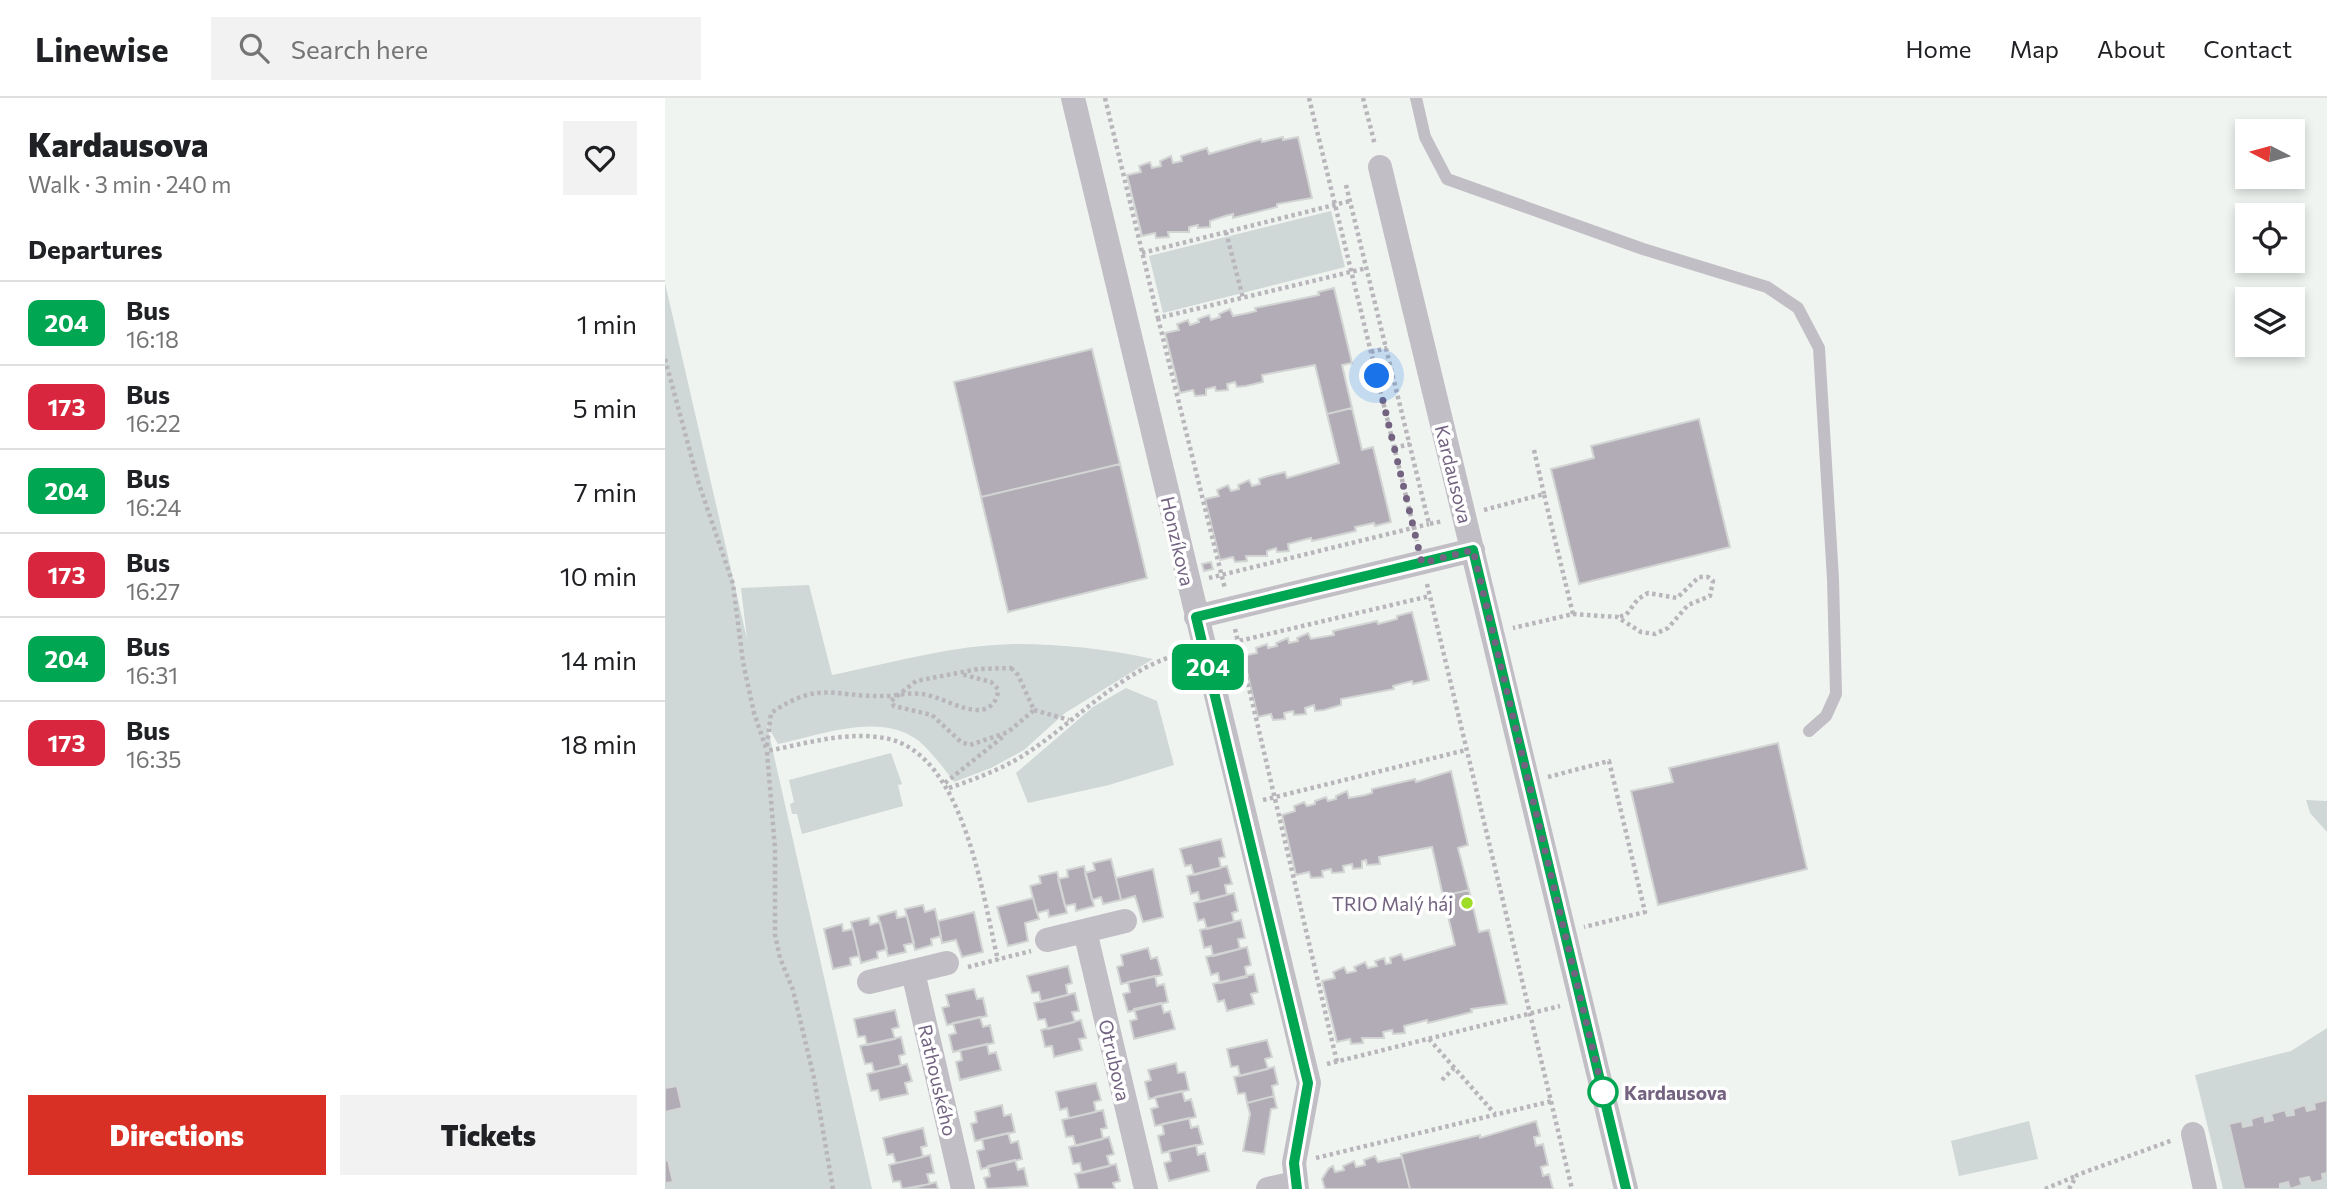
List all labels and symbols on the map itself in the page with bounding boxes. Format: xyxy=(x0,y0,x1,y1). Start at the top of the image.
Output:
north arrow xyxy=(2235,119,2305,189)
your location xyxy=(1359,358,1394,393)
street label: Kardausova xyxy=(1431,422,1477,526)
street label: Honzíkova xyxy=(1157,494,1199,588)
line badge: 204 xyxy=(1168,644,1248,690)
place label: TRIO Malý háj xyxy=(1332,892,1453,915)
marker: TRIO Malý háj xyxy=(1459,895,1475,911)
street label: Otrubova xyxy=(1094,1017,1136,1103)
street label: Rathouského xyxy=(914,1022,962,1138)
marker: Kardausova xyxy=(1588,1077,1618,1107)
place label: Kardausova xyxy=(1624,1081,1727,1104)

